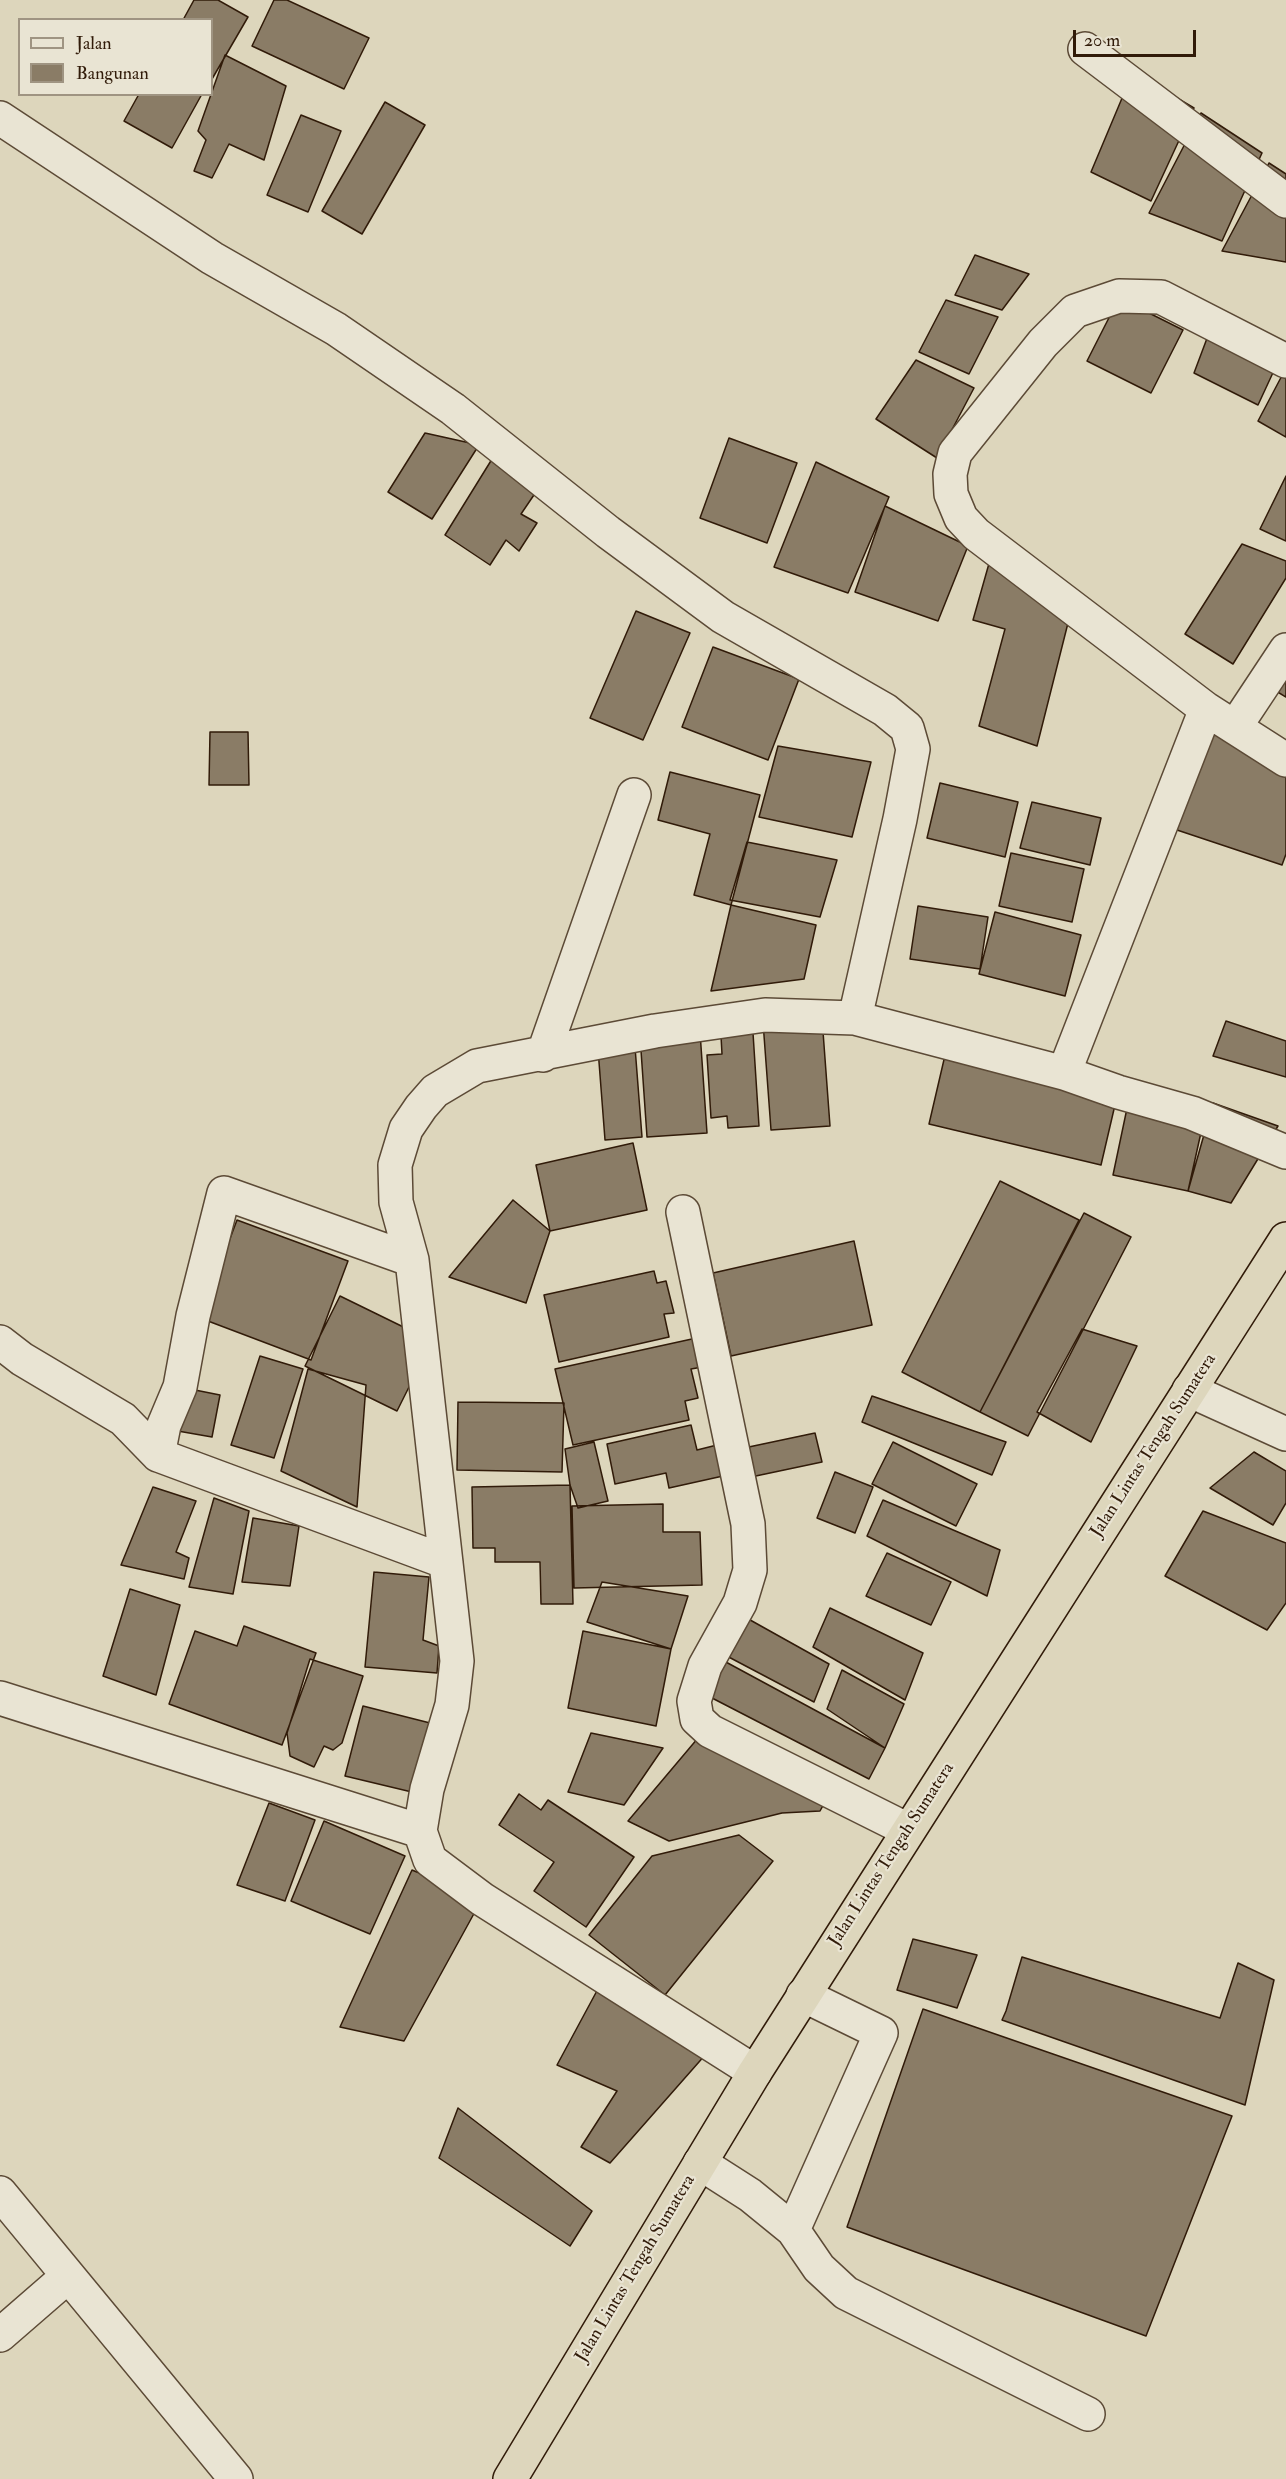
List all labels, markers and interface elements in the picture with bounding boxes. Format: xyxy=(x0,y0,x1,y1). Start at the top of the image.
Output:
legend xyxy=(18,18,213,96)
scale bar xyxy=(1076,18,1199,56)
text: 20 m xyxy=(1084,29,1120,52)
text: Jalan xyxy=(76,32,112,55)
text: Bangunan xyxy=(76,62,149,85)
street label: Jalan Lintas Tengah Sumatera xyxy=(1086,1350,1222,1542)
street label: Jalan Lintas Tengah Sumatera xyxy=(824,1759,960,1951)
street label: Jalan Lintas Tengah Sumatera xyxy=(571,2171,701,2367)

